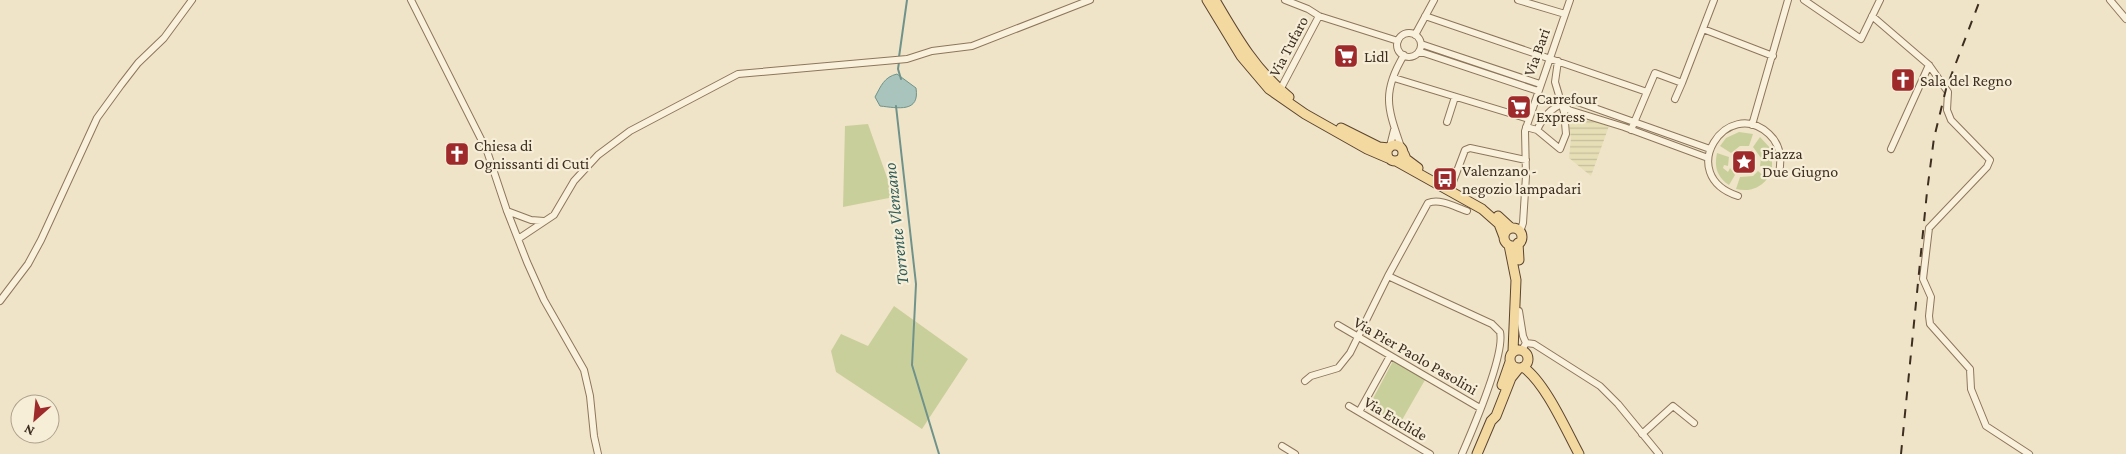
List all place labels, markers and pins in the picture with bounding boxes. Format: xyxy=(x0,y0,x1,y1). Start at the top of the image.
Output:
supermarket icon: Lidl xyxy=(1333,43,1359,69)
place label: Lidl xyxy=(1364,48,1389,65)
church icon: Sala del Regno xyxy=(1890,67,1916,93)
place label: Sala del Regno xyxy=(1920,72,2012,90)
place label: Carrefour Express xyxy=(1536,90,1598,126)
supermarket icon: Carrefour Express xyxy=(1506,94,1532,120)
place label: Chiesa di Ognissanti di Cuti xyxy=(474,137,589,173)
church icon: Chiesa di Ognissanti di Cuti xyxy=(444,141,470,167)
place label: Piazza Due Giugno xyxy=(1762,145,1838,181)
place icon: Piazza Due Giugno xyxy=(1731,149,1757,175)
place label: Valenzano - negozio lampadari xyxy=(1462,162,1581,198)
bus stop icon: Valenzano - negozio lampadari xyxy=(1432,166,1458,192)

